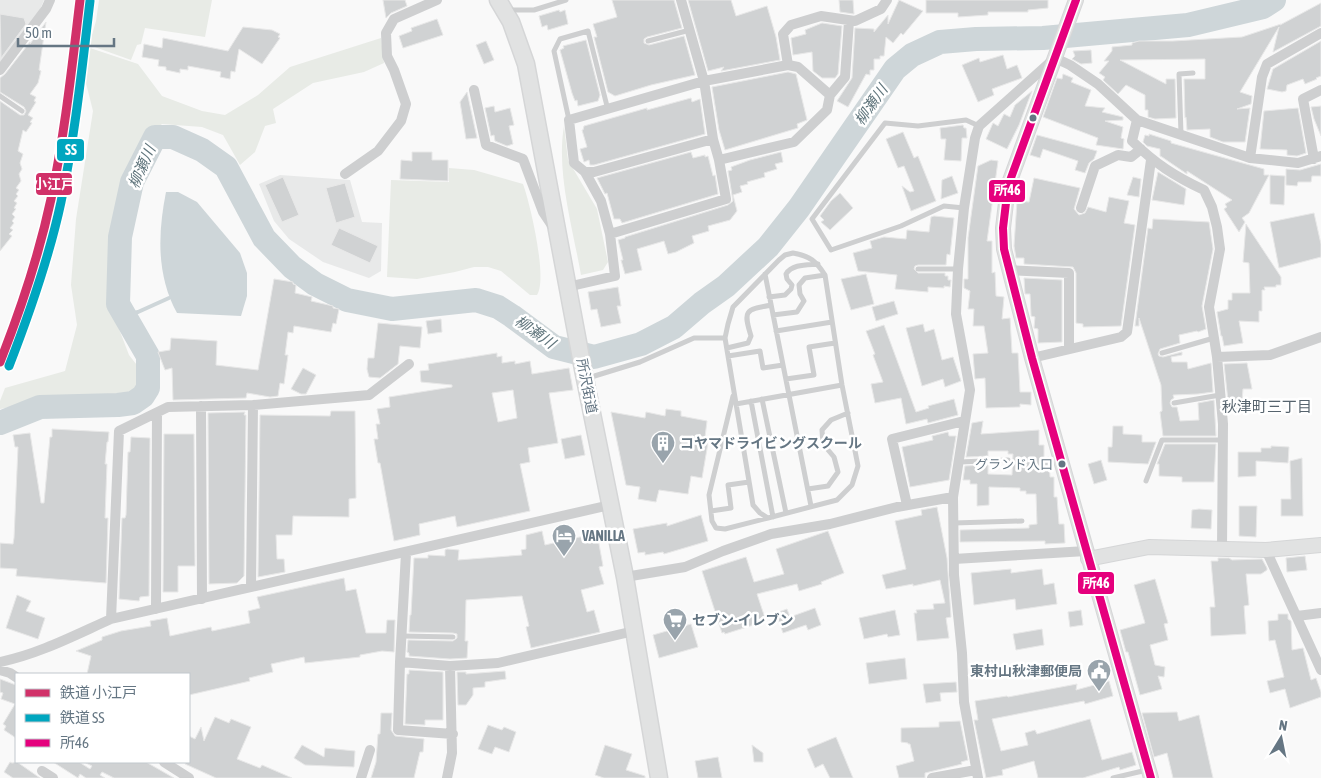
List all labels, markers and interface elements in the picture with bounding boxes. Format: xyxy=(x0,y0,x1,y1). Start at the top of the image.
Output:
scale bar xyxy=(18,15,114,47)
text: 50 m xyxy=(25,24,52,41)
water label: 柳瀬川 xyxy=(851,80,892,128)
unlabelled marker xyxy=(1028,113,1038,123)
line badge: SS xyxy=(56,138,85,162)
water label: 柳瀬川 xyxy=(125,141,159,191)
text: SS xyxy=(65,142,77,158)
line badge: 小江戸 xyxy=(35,172,73,196)
text: 小江戸 xyxy=(33,176,75,192)
line badge: 所46 xyxy=(988,179,1026,203)
text: 所46 xyxy=(993,182,1021,198)
water label: 柳瀬川 xyxy=(512,312,560,353)
street label: 所沢街道 xyxy=(574,357,600,415)
district label: 秋津町三丁目 xyxy=(1222,398,1312,415)
building icon: コヤマドライビングスクール xyxy=(650,430,676,464)
place label: コヤマドライビングスクール xyxy=(680,435,862,451)
place label: グランド入口 xyxy=(975,457,1053,472)
marker: グランド入口 xyxy=(1057,459,1067,469)
hotel icon: VANILLA xyxy=(551,523,577,557)
place label: VANILLA xyxy=(581,528,625,544)
line badge: 所46 xyxy=(1077,571,1115,595)
text: 所46 xyxy=(1082,575,1110,591)
supermarket icon: セブン-イレブン xyxy=(662,607,688,641)
place label: セブン-イレブン xyxy=(692,612,794,628)
public building icon: 東村山秋津郵便局 xyxy=(1086,658,1112,692)
place label: 東村山秋津郵便局 xyxy=(970,663,1082,679)
legend xyxy=(15,673,190,763)
text: 鉄道 小江戸 xyxy=(60,684,137,701)
text: 鉄道 SS xyxy=(60,709,105,726)
north arrow xyxy=(1256,713,1306,763)
text: N xyxy=(1278,717,1289,734)
text: 所46 xyxy=(60,734,89,751)

